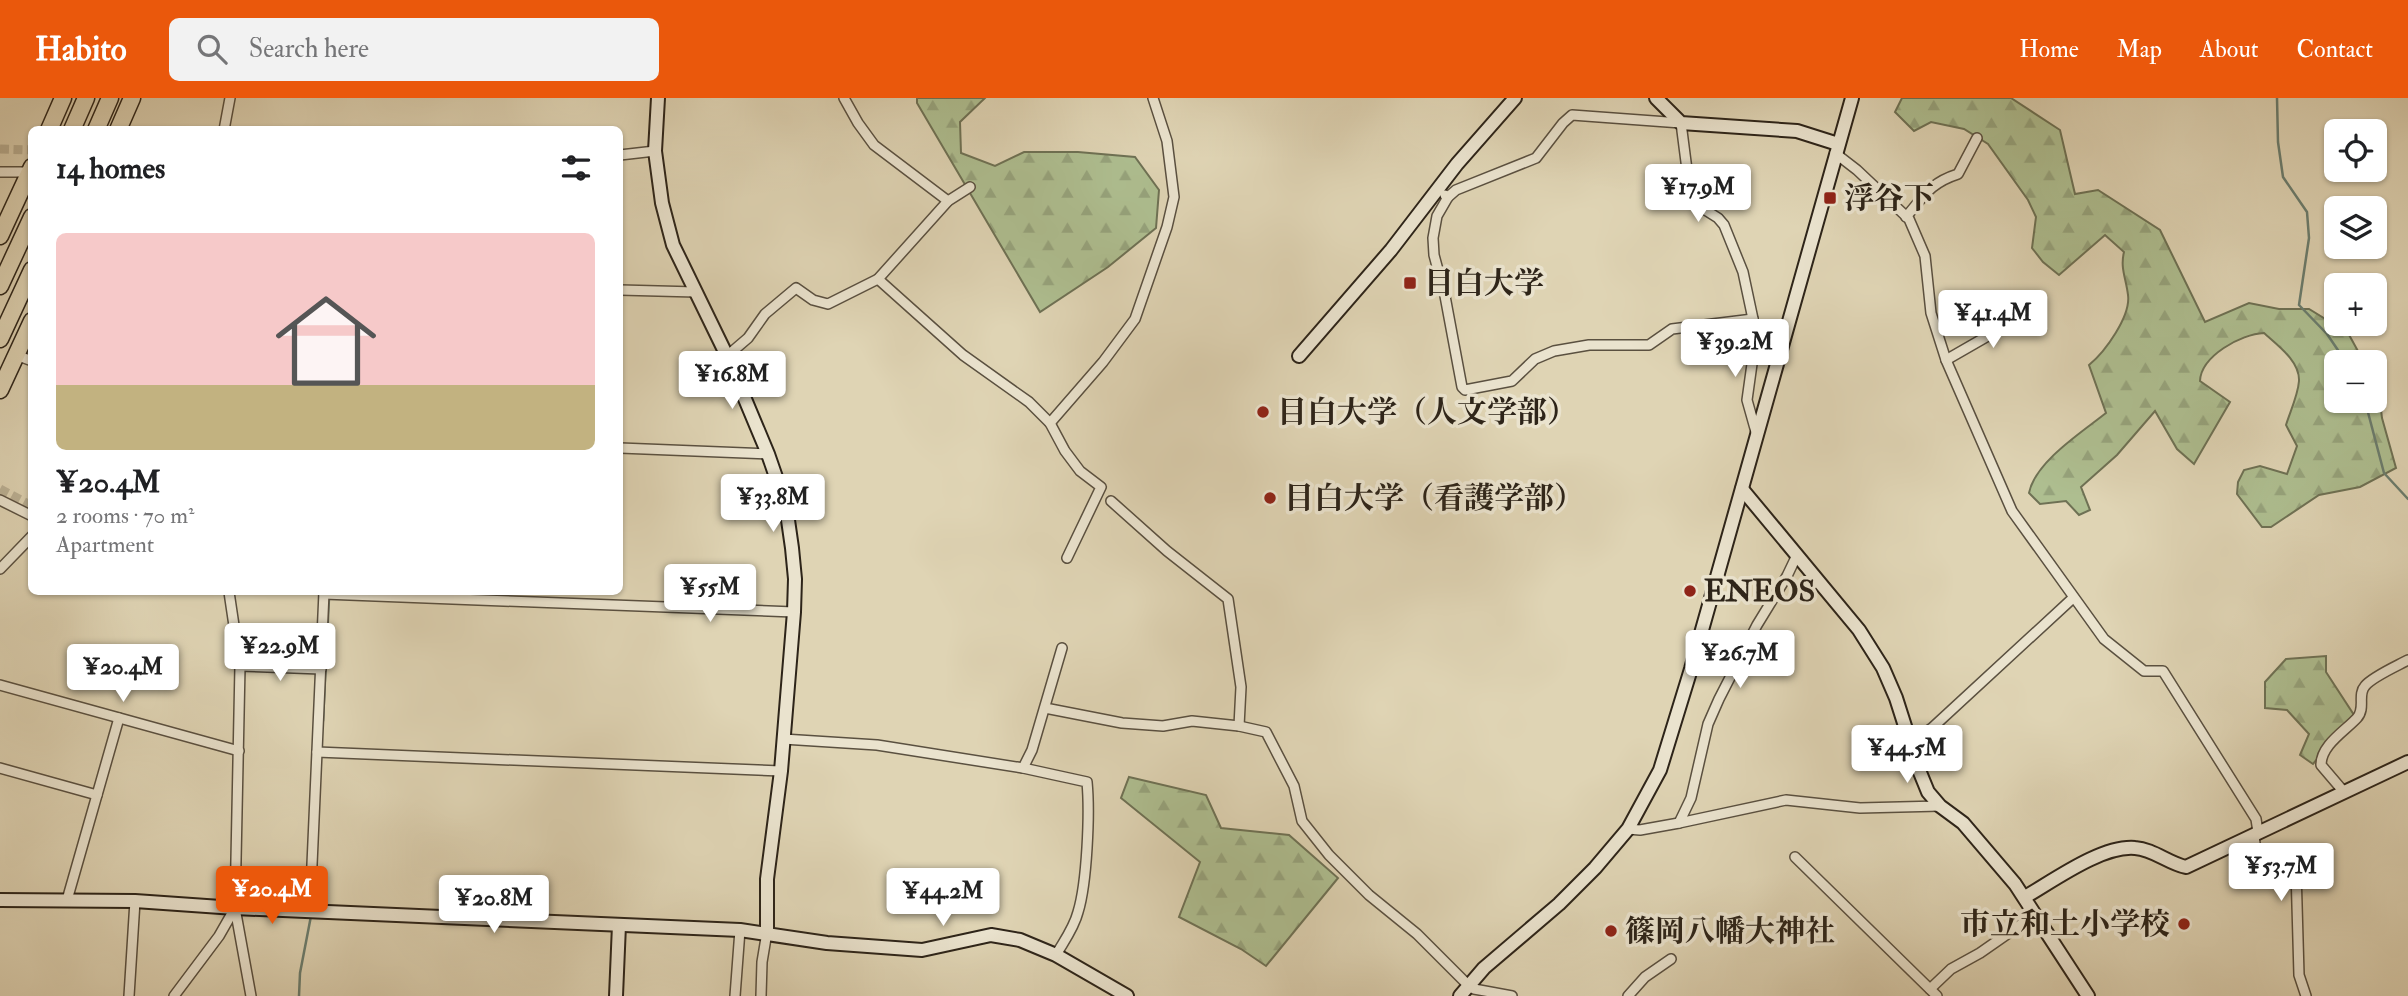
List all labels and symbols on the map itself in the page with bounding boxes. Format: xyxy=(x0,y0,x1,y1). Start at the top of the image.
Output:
pin: ¥17.9M xyxy=(1641,164,1755,224)
place label: 浮谷下 xyxy=(1844,180,1934,217)
marker: 浮谷下 xyxy=(1822,190,1838,206)
place label: 目白大学 xyxy=(1424,265,1544,302)
marker: 目白大学 xyxy=(1402,275,1418,291)
pin: ¥41.4M xyxy=(1936,290,2050,350)
pin: ¥39.2M xyxy=(1678,320,1792,379)
pin: ¥16.8M xyxy=(675,352,789,411)
place label: 目白大学（人文学部） xyxy=(1277,394,1577,431)
marker: 目白大学（人文学部） xyxy=(1255,404,1271,420)
pin: ¥33.8M xyxy=(716,474,830,534)
place label: 目白大学（看護学部） xyxy=(1284,480,1584,517)
marker: 目白大学（看護学部） xyxy=(1262,490,1278,506)
pin: ¥55M xyxy=(669,564,751,624)
place label: ENEOS xyxy=(1704,573,1815,610)
marker: ENEOS xyxy=(1682,583,1698,599)
pin: ¥22.9M xyxy=(223,624,337,683)
pin: ¥26.7M xyxy=(1683,630,1797,690)
pin: ¥20.4M xyxy=(66,644,180,704)
pin: ¥44.5M xyxy=(1850,726,1964,785)
pin: ¥53.7M xyxy=(2224,844,2338,903)
pin: ¥20.4M xyxy=(215,866,329,926)
pin: ¥44.2M xyxy=(886,868,1000,928)
pin: ¥20.8M xyxy=(437,876,551,935)
place label: 市立和土小学校 xyxy=(1960,906,2170,943)
place label: 篠岡八幡大神社 xyxy=(1625,913,1835,950)
marker: 市立和土小学校 xyxy=(2176,916,2192,932)
marker: 篠岡八幡大神社 xyxy=(1603,923,1619,939)

